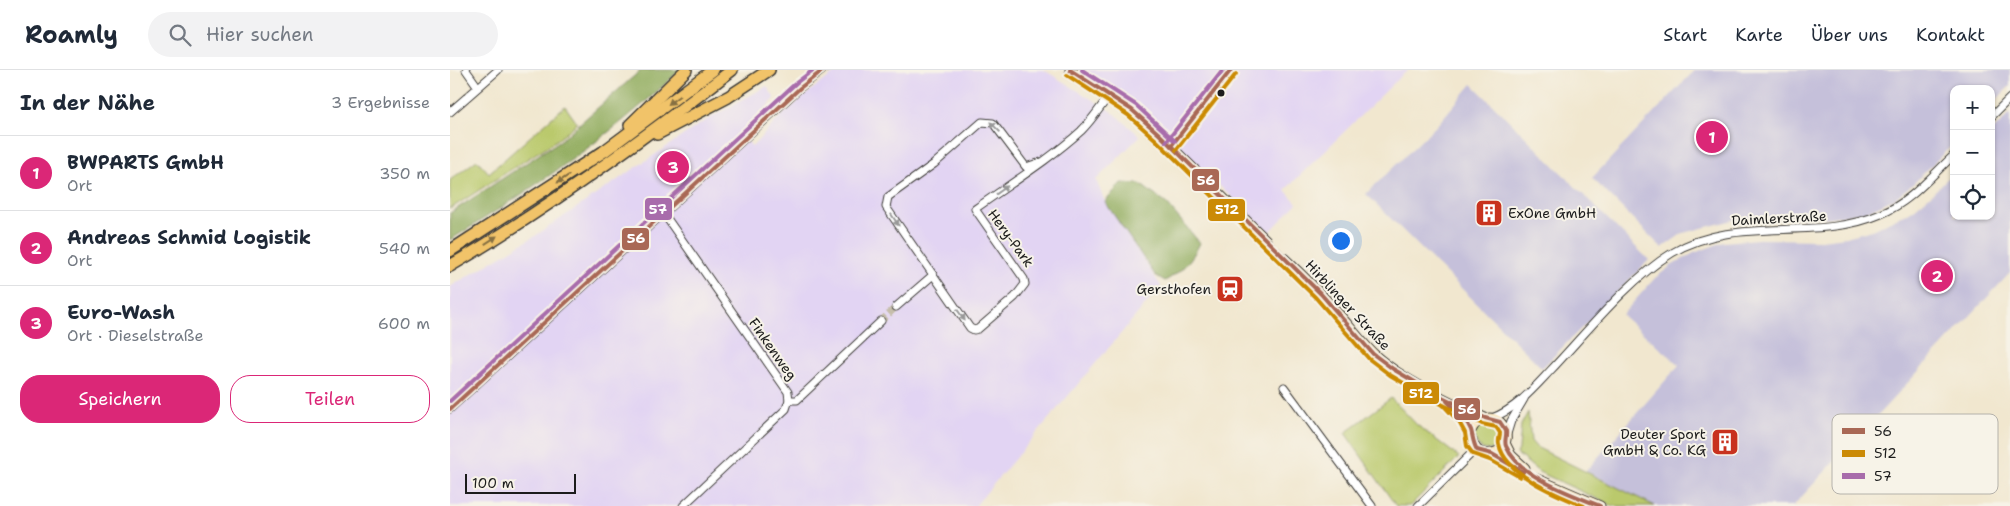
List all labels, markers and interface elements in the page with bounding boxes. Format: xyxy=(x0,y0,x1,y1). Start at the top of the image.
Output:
search box xyxy=(148,12,498,57)
text: Roamly xyxy=(25,19,118,51)
icon: search xyxy=(166,21,194,49)
text: Hier suchen xyxy=(206,22,314,47)
text: Start xyxy=(1663,23,1707,47)
text: Karte xyxy=(1735,23,1783,47)
text: Über uns xyxy=(1811,23,1888,47)
text: Kontakt xyxy=(1916,23,1985,47)
map controls xyxy=(1950,85,1995,220)
button: + xyxy=(1950,85,1995,130)
unlabelled marker xyxy=(1216,88,1226,98)
text: In der Nähe xyxy=(20,89,155,117)
text: 3 Ergebnisse xyxy=(331,92,430,113)
one-way arrow xyxy=(667,95,681,105)
pin: 1 xyxy=(1696,118,1728,156)
one-way arrow xyxy=(989,121,1001,133)
button: − xyxy=(1950,130,1995,175)
pin: 3 xyxy=(657,148,689,186)
text: BWPARTS GmbH xyxy=(67,150,224,175)
text: 1 xyxy=(32,163,40,184)
text: 350 m xyxy=(379,163,430,184)
line badge: 56 xyxy=(1191,168,1220,192)
text: 56 xyxy=(1197,171,1215,189)
one-way arrow xyxy=(556,174,569,184)
text: Ort xyxy=(67,175,93,196)
button: locate xyxy=(1950,175,1995,220)
one-way arrow xyxy=(995,185,1009,195)
line badge: 57 xyxy=(644,197,673,221)
line badge: 512 xyxy=(1207,198,1246,222)
building icon: ExOne GmbH xyxy=(1474,198,1504,228)
text: 57 xyxy=(649,200,667,218)
text: 512 xyxy=(1215,200,1239,218)
place label: ExOne GmbH xyxy=(1508,204,1596,222)
street label: Hery-Park xyxy=(984,205,1038,271)
street label: Daimlerstraße xyxy=(1731,207,1827,229)
one-way arrow xyxy=(890,213,900,226)
text: Andreas Schmid Logistik xyxy=(67,225,311,250)
line badge: 56 xyxy=(621,227,650,251)
your location xyxy=(1328,228,1354,254)
text: 56 xyxy=(627,229,645,247)
one-way arrow xyxy=(485,235,498,245)
text: 2 xyxy=(30,238,42,259)
text: 540 m xyxy=(379,238,430,259)
text: Ort xyxy=(67,250,93,271)
street label: Hirblinger Straße xyxy=(1301,256,1395,354)
pin: 2 xyxy=(1921,257,1953,295)
station icon: Gersthofen xyxy=(1215,274,1245,304)
place label: Gersthofen xyxy=(1136,280,1211,298)
text: Euro-Wash xyxy=(67,300,175,325)
one-way arrow xyxy=(955,308,966,321)
text: 3 xyxy=(30,313,42,334)
text: 600 m xyxy=(378,313,430,334)
street label: Finkenweg xyxy=(745,314,801,384)
text: Ort · Dieselstraße xyxy=(67,325,203,346)
button: Speichern xyxy=(20,375,220,423)
button: Teilen xyxy=(230,375,430,423)
line badge: 512 xyxy=(1402,381,1440,405)
text: 512 xyxy=(1409,384,1433,402)
line badge: 56 xyxy=(1453,397,1481,421)
text: 56 xyxy=(1458,400,1476,418)
legend xyxy=(1832,414,1998,494)
text: 56 xyxy=(1874,422,1892,440)
place label: Deuter Sport GmbH & Co. KG xyxy=(1603,425,1706,459)
building icon: Deuter Sport GmbH & Co. KG xyxy=(1710,427,1740,457)
text: 512 xyxy=(1874,444,1897,462)
text: 57 xyxy=(1874,467,1892,485)
scale bar xyxy=(465,471,576,494)
text: 100 m xyxy=(472,474,514,492)

